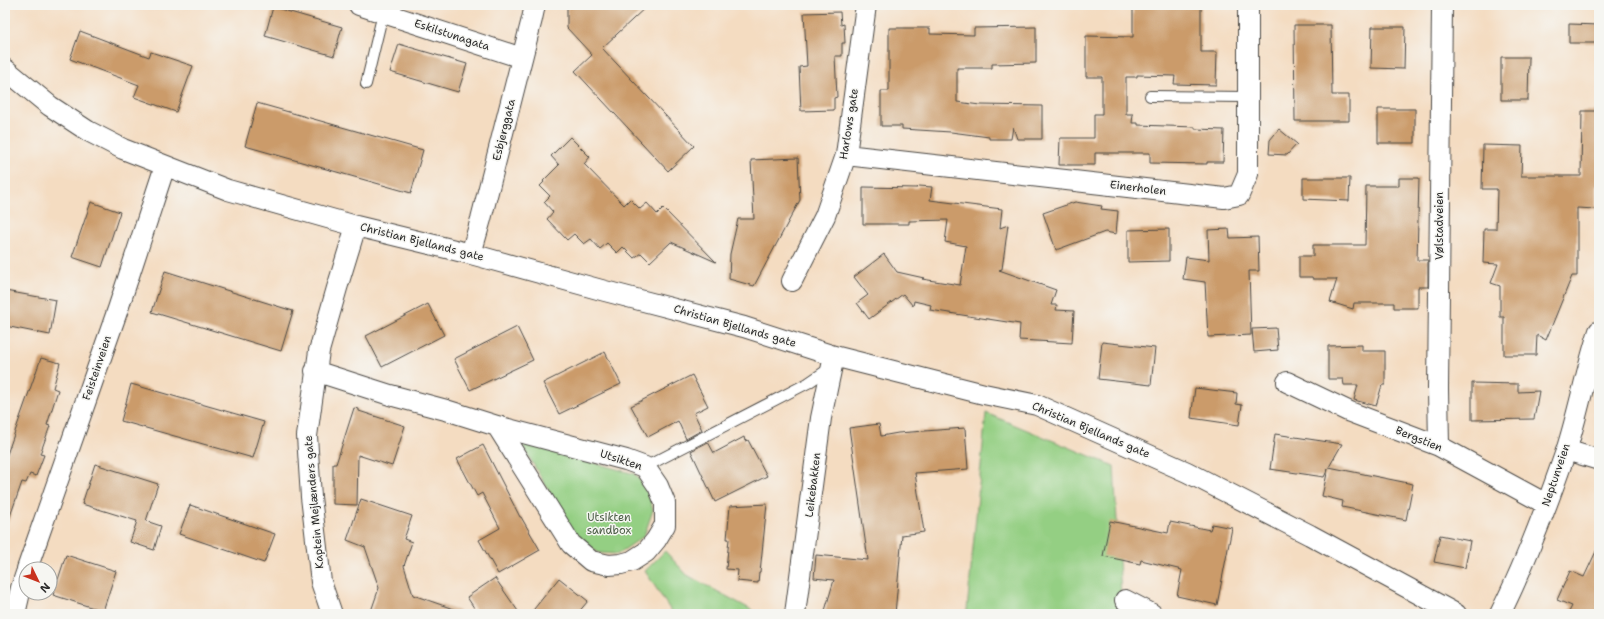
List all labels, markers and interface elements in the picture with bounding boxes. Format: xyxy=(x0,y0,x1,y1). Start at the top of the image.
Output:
street label: Eskilstunagata xyxy=(412,16,492,54)
street label: Harlows gate xyxy=(836,87,862,161)
street label: Esbjerggata xyxy=(489,97,519,163)
street label: Einerholen xyxy=(1109,177,1167,199)
street label: Vølstadveien xyxy=(1432,192,1447,260)
street label: Christian Bjellands gate xyxy=(359,219,485,265)
street label: Christian Bjellands gate xyxy=(672,301,798,351)
street label: Feisteinveien xyxy=(79,333,115,402)
street label: Christian Bjellands gate xyxy=(1030,398,1152,462)
street label: Bergstien xyxy=(1393,423,1445,455)
street label: Kaptein Mejlænders gate xyxy=(301,435,327,569)
street label: Neptunveien xyxy=(1538,441,1574,508)
street label: Utsikten xyxy=(598,446,644,474)
street label: Leikebakken xyxy=(802,452,824,518)
park label: Utsikten sandbox xyxy=(587,510,632,538)
north arrow xyxy=(18,561,58,601)
text: N xyxy=(36,579,53,596)

